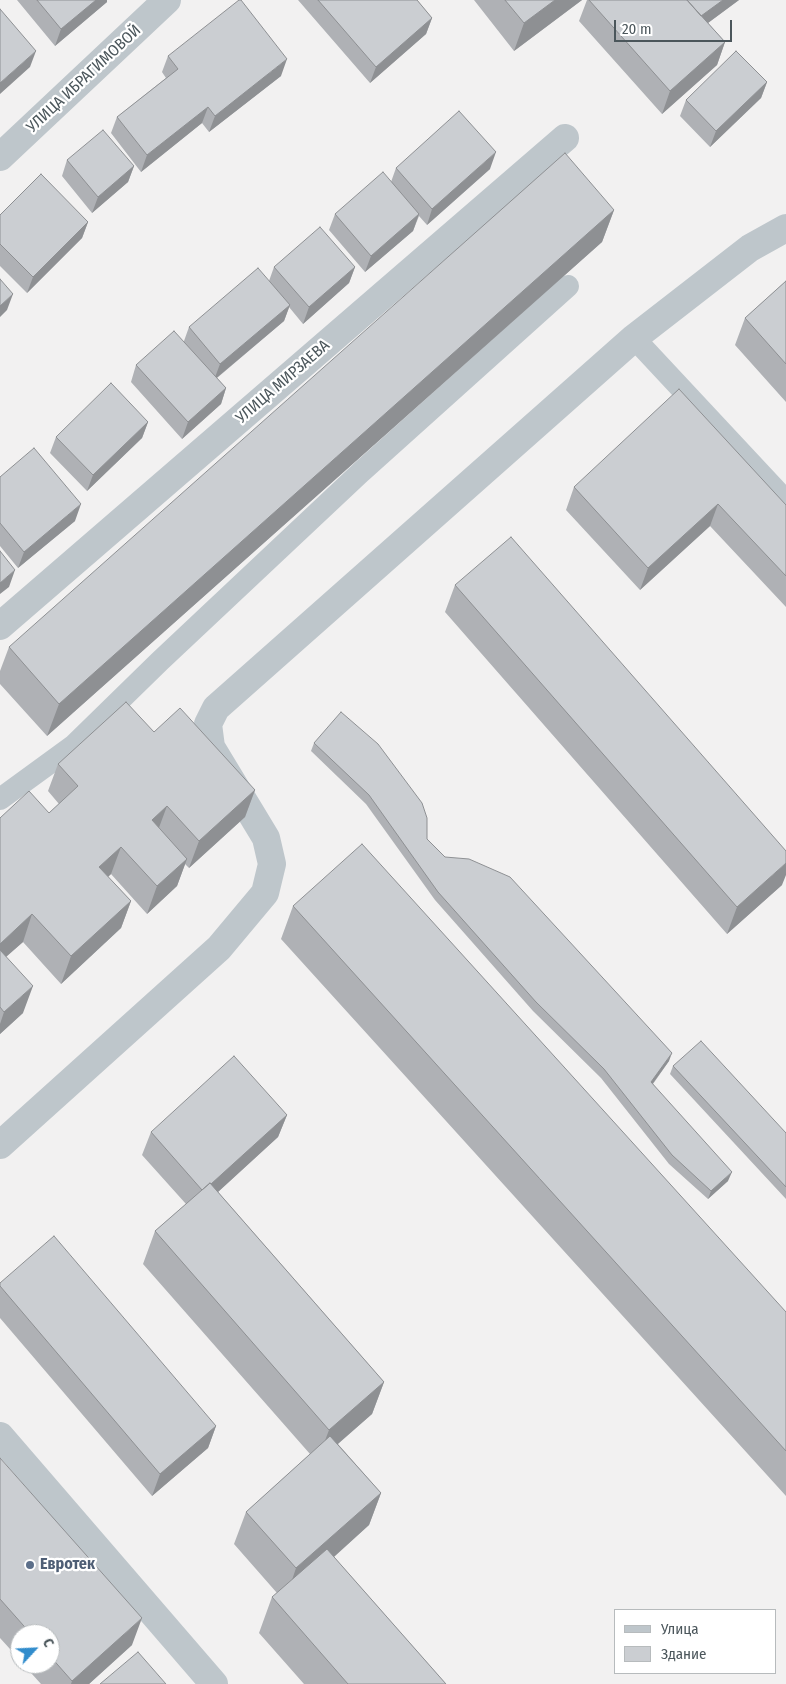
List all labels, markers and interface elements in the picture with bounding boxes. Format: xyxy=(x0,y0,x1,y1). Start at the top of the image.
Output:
scale bar xyxy=(616,10,734,42)
text: 20 m xyxy=(622,20,652,38)
street label: УЛИЦА ИБРАГИМОВОЙ xyxy=(23,21,145,137)
street label: УЛИЦА МИРЗАЕВА xyxy=(232,336,334,428)
place label: Евротек xyxy=(40,1555,95,1575)
marker: Евротек xyxy=(24,1559,36,1571)
legend xyxy=(614,1609,776,1674)
text: Улица xyxy=(661,1620,699,1638)
north arrow xyxy=(10,1624,60,1674)
text: С xyxy=(39,1636,57,1650)
text: Здание xyxy=(661,1645,707,1663)

